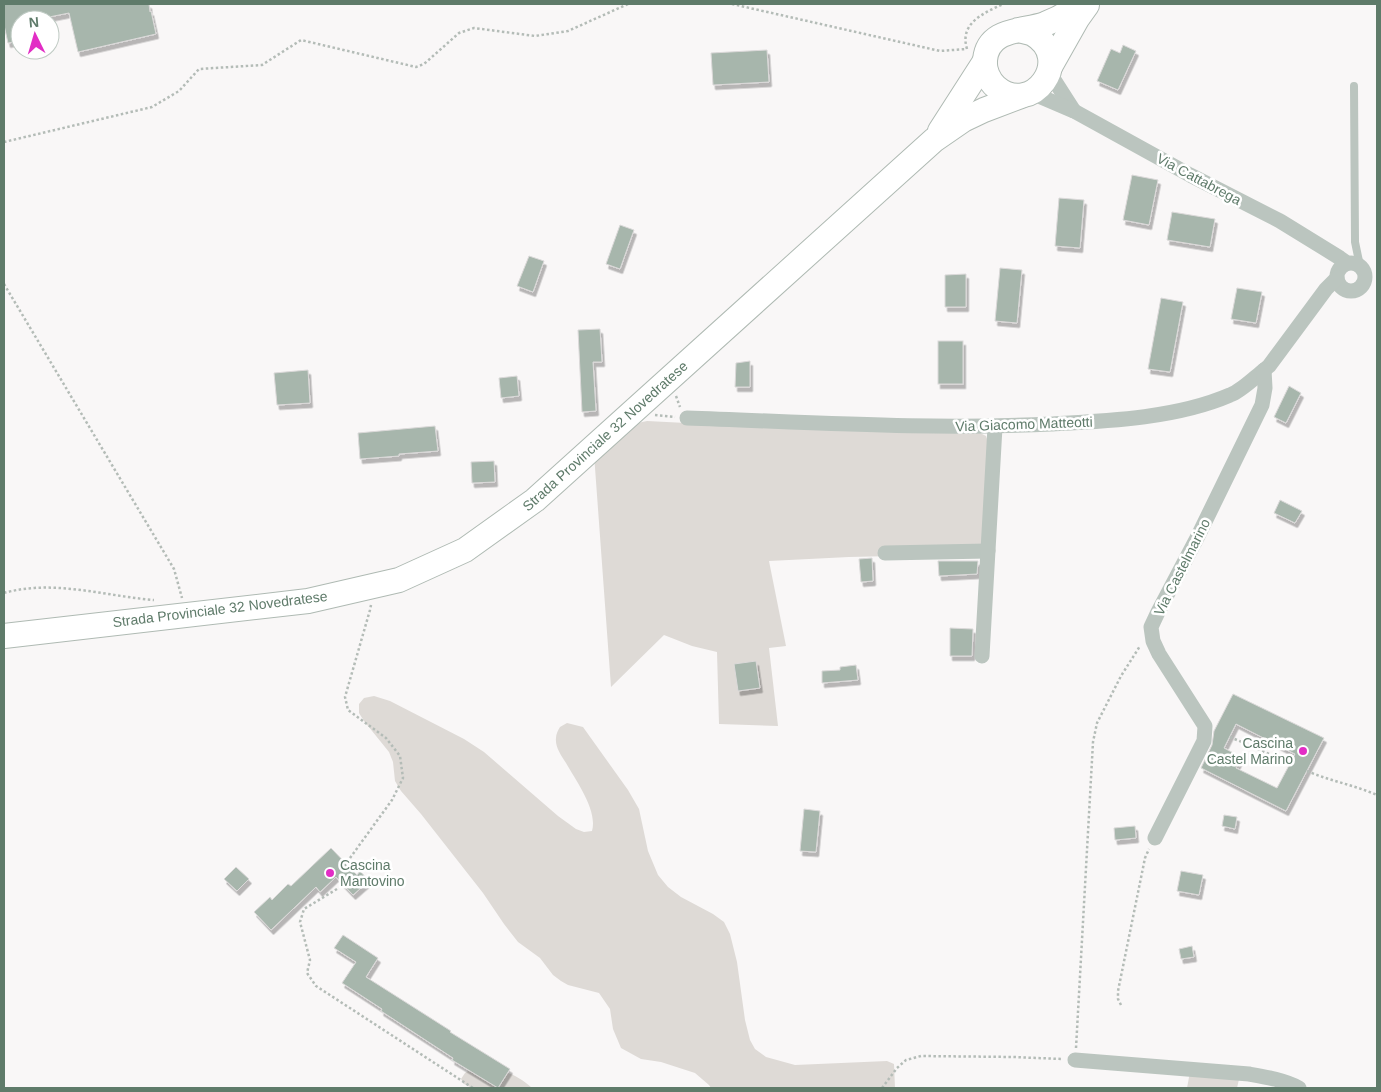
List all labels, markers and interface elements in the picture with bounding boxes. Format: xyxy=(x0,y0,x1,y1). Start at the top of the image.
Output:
north arrow xyxy=(10,10,60,60)
text: N xyxy=(28,14,40,30)
street label: Via Cattabrega xyxy=(1154,150,1244,208)
street label: Strada Provinciale 32 Novedratese xyxy=(519,358,691,514)
street label: Via Giacomo Matteotti xyxy=(955,414,1093,434)
street label: Via Castelmarino xyxy=(1151,516,1213,618)
street label: Strada Provinciale 32 Novedratese xyxy=(112,588,329,630)
place label: Cascina Castel Marino xyxy=(1207,735,1293,767)
marker: Cascina Castel Marino xyxy=(1297,745,1309,757)
place label: Cascina Mantovino xyxy=(340,857,405,889)
marker: Cascina Mantovino xyxy=(324,867,336,879)

